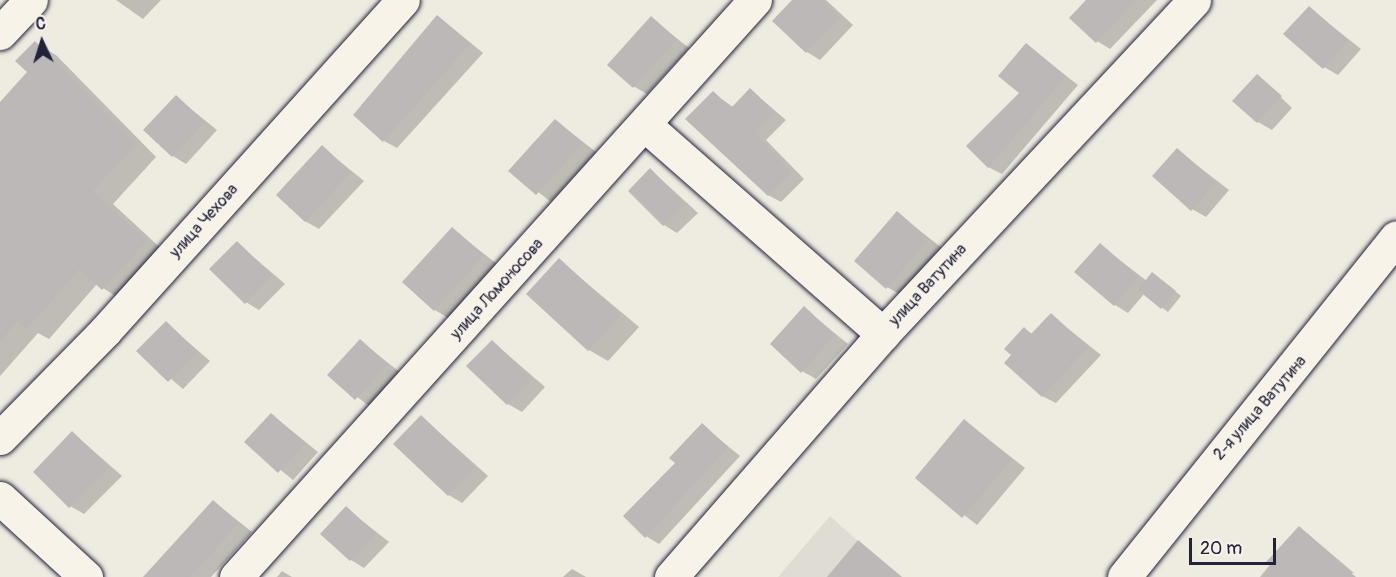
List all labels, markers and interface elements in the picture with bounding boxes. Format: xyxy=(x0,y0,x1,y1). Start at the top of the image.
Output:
north arrow xyxy=(12,12,72,72)
text: С xyxy=(35,14,46,34)
street label: улица Чехова xyxy=(166,180,242,262)
street label: улица Ломоносова xyxy=(447,235,547,343)
street label: улица Ватутина xyxy=(885,240,971,330)
street label: 2-я улица Ватутина xyxy=(1209,352,1311,464)
scale bar xyxy=(1192,526,1279,564)
text: 20 m xyxy=(1200,537,1242,560)

